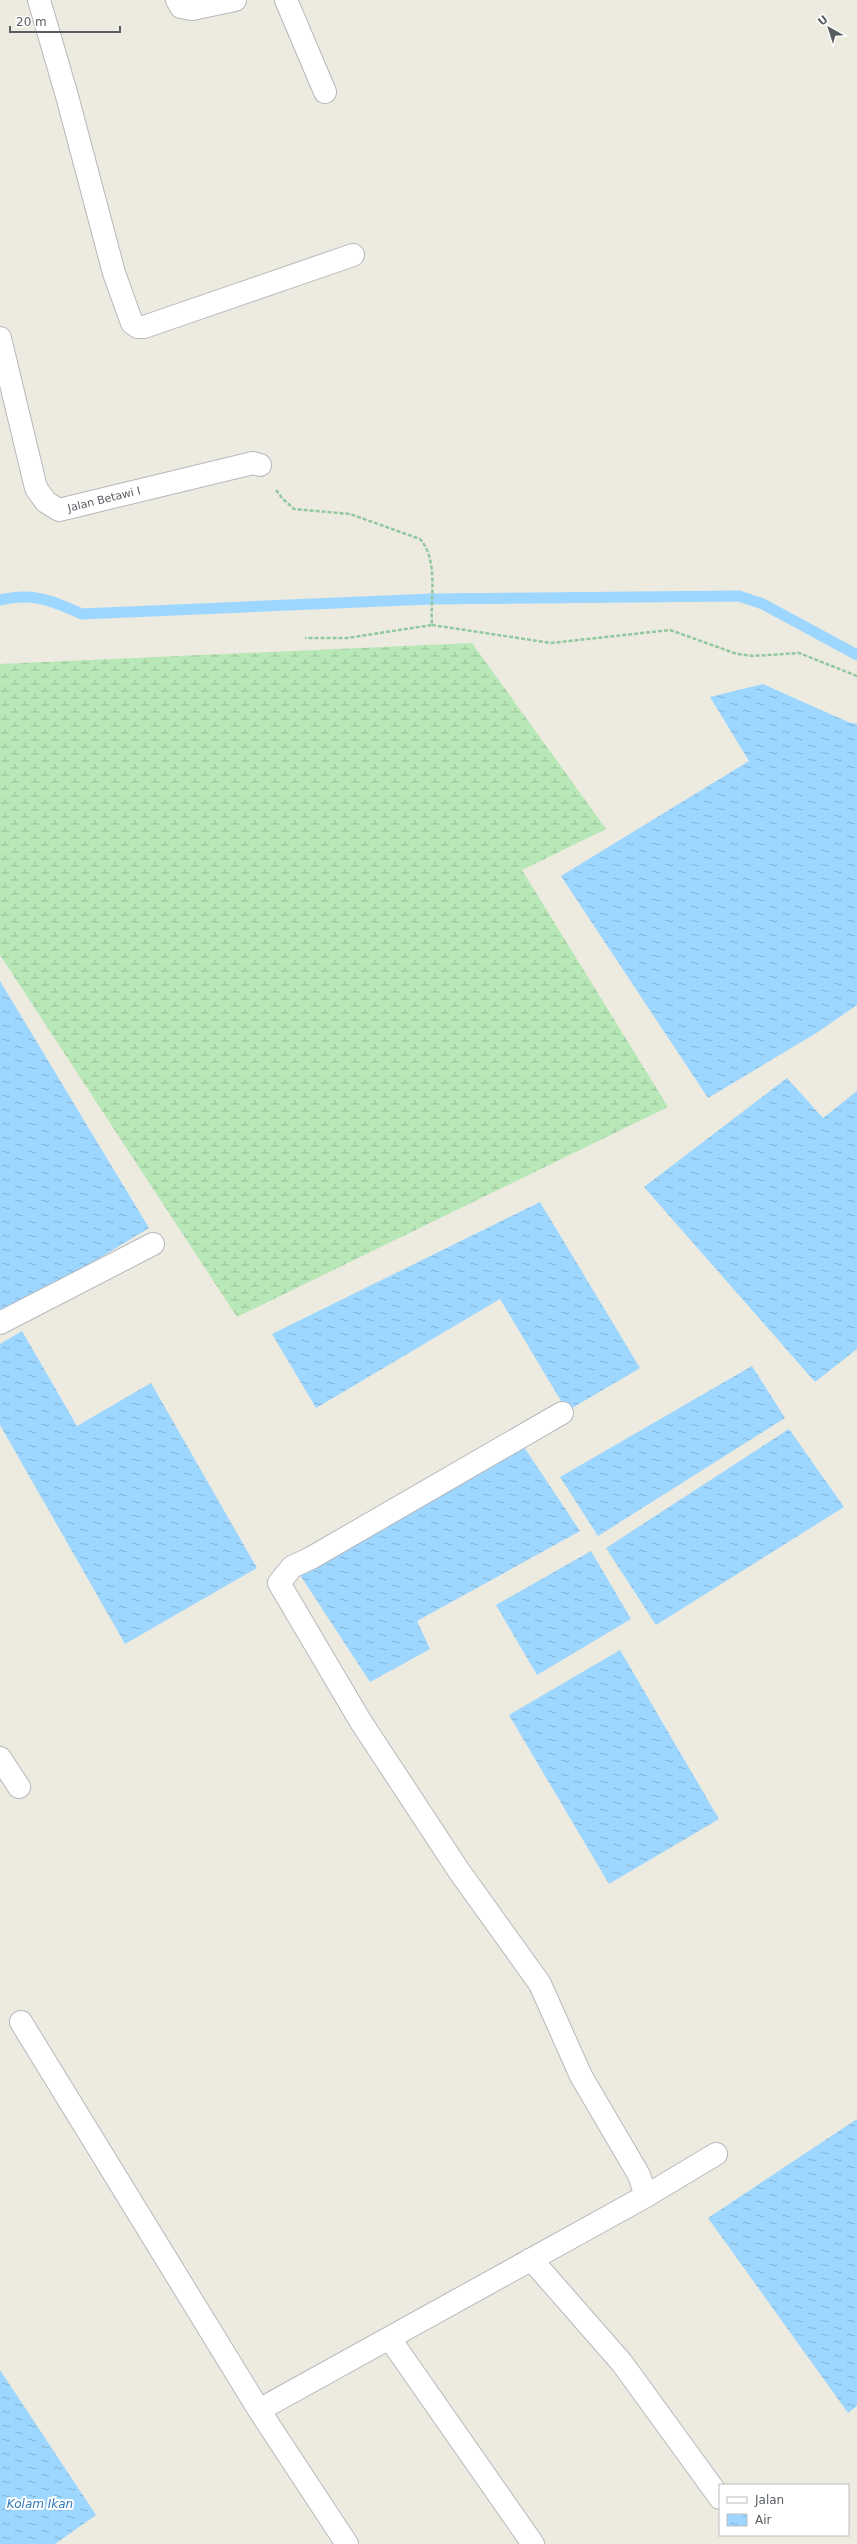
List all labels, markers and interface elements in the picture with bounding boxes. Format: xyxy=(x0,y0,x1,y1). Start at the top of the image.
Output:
scale bar xyxy=(10,8,120,34)
north arrow xyxy=(809,8,849,48)
text: U xyxy=(815,13,831,28)
text: 20 m xyxy=(16,15,47,29)
street label: Jalan Betawi I xyxy=(65,484,142,515)
legend xyxy=(719,2484,849,2536)
text: Jalan xyxy=(754,2493,784,2507)
water label: Kolam Ikan xyxy=(7,2497,73,2511)
text: Air xyxy=(755,2513,772,2527)

